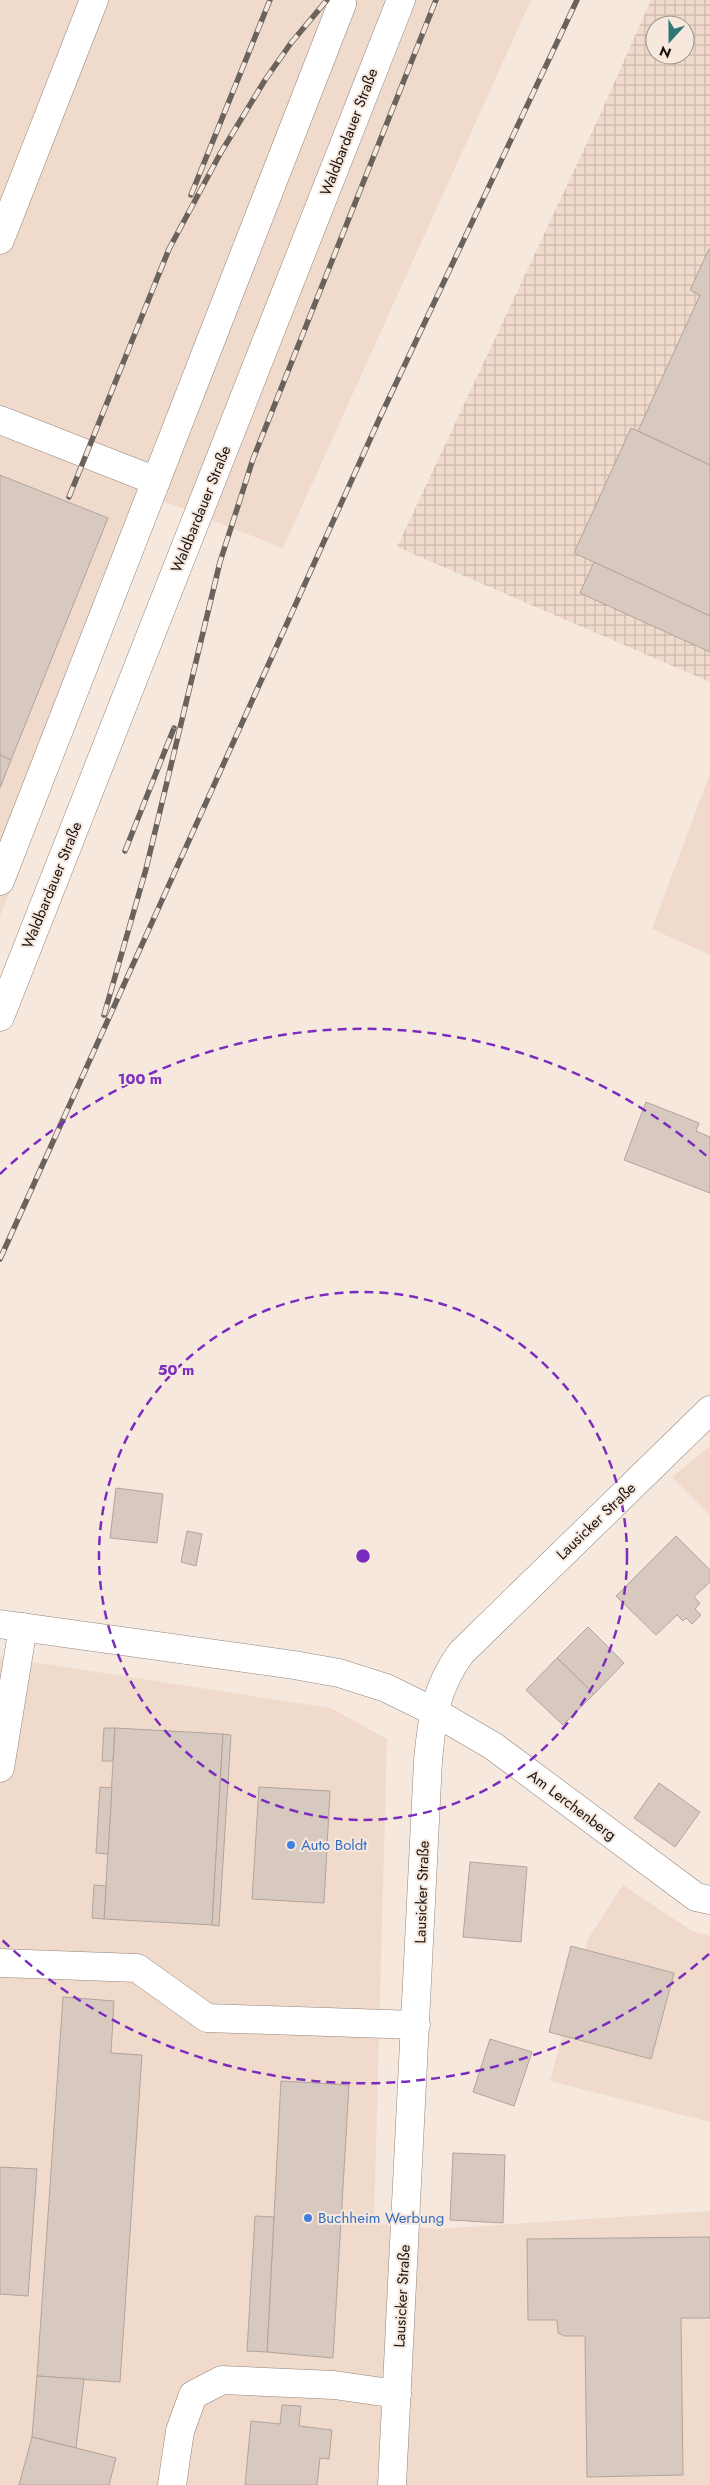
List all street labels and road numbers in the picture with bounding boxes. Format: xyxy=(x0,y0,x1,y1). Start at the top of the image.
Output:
street label: Waldbardauer Straße xyxy=(315,65,384,199)
street label: Waldbardauer Straße xyxy=(166,442,237,576)
street label: Waldbardauer Straße xyxy=(17,818,88,952)
street label: Lausicker Straße xyxy=(551,1477,641,1565)
street label: Am Lerchenberg xyxy=(523,1764,621,1846)
street label: Lausicker Straße xyxy=(409,1840,435,1944)
street label: Lausicker Straße xyxy=(388,2244,416,2348)

